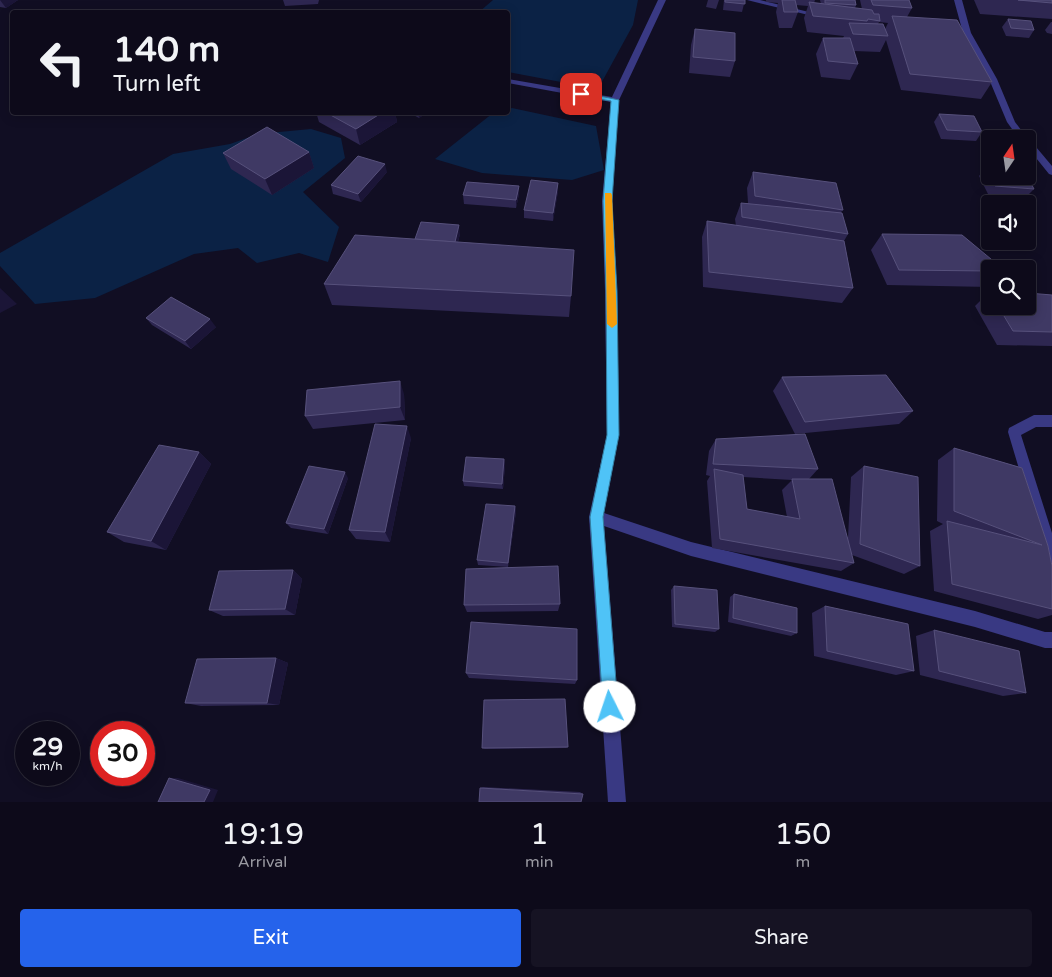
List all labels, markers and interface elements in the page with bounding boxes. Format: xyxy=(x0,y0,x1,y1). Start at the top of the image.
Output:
text: 140 m xyxy=(113,29,220,71)
icon: left xyxy=(30,30,95,95)
text: Turn left xyxy=(113,71,201,97)
pin xyxy=(560,73,602,115)
icon: arrive xyxy=(567,80,595,108)
north arrow xyxy=(981,130,1036,185)
map controls xyxy=(981,130,1036,315)
button: sound xyxy=(981,195,1036,250)
button: search xyxy=(981,260,1036,315)
position arrow xyxy=(583,680,635,732)
speed limit sign: 30 xyxy=(90,721,155,786)
text: 29 xyxy=(32,732,63,762)
text: km/h xyxy=(32,759,63,773)
text: 19:19 xyxy=(221,816,304,853)
text: 1 xyxy=(530,816,549,853)
text: 150 xyxy=(775,816,831,853)
text: Arrival xyxy=(238,852,287,872)
text: min xyxy=(525,852,554,872)
text: m xyxy=(795,852,810,872)
button: Exit xyxy=(20,909,521,967)
button: Share xyxy=(531,909,1032,967)

